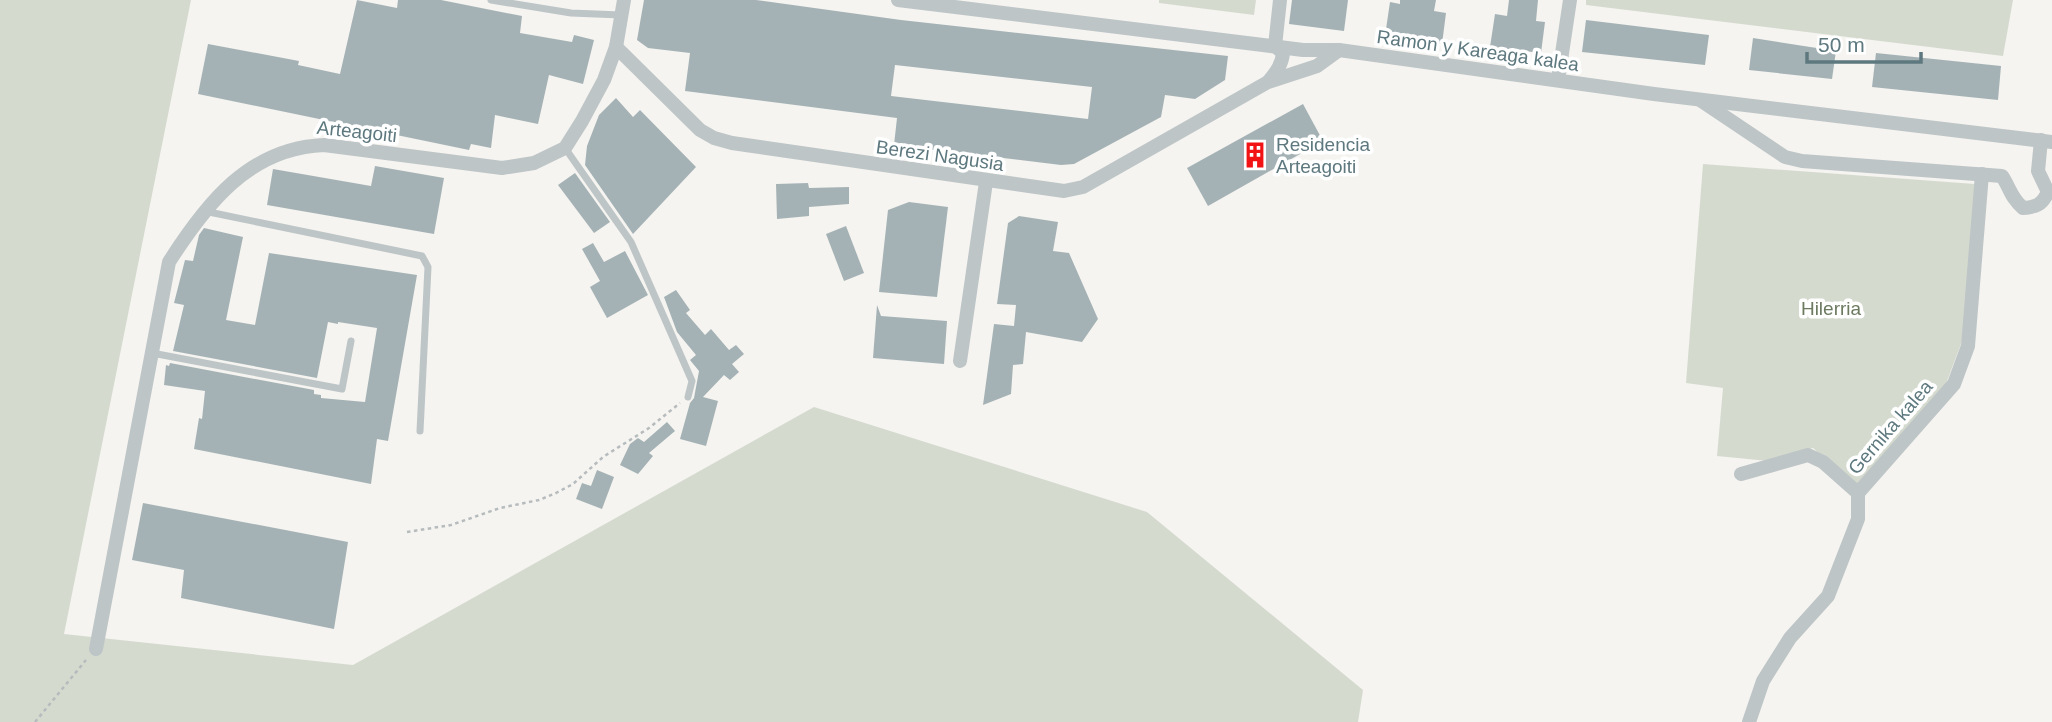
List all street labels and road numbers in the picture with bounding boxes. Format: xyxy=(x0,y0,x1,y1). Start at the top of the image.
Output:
street label: Ramon y Kareaga kalea xyxy=(1376,26,1581,75)
street label: Arteagoiti xyxy=(316,117,398,146)
street label: Berezi Nagusia xyxy=(875,136,1006,175)
street label: Gernika kalea xyxy=(1844,376,1937,478)

